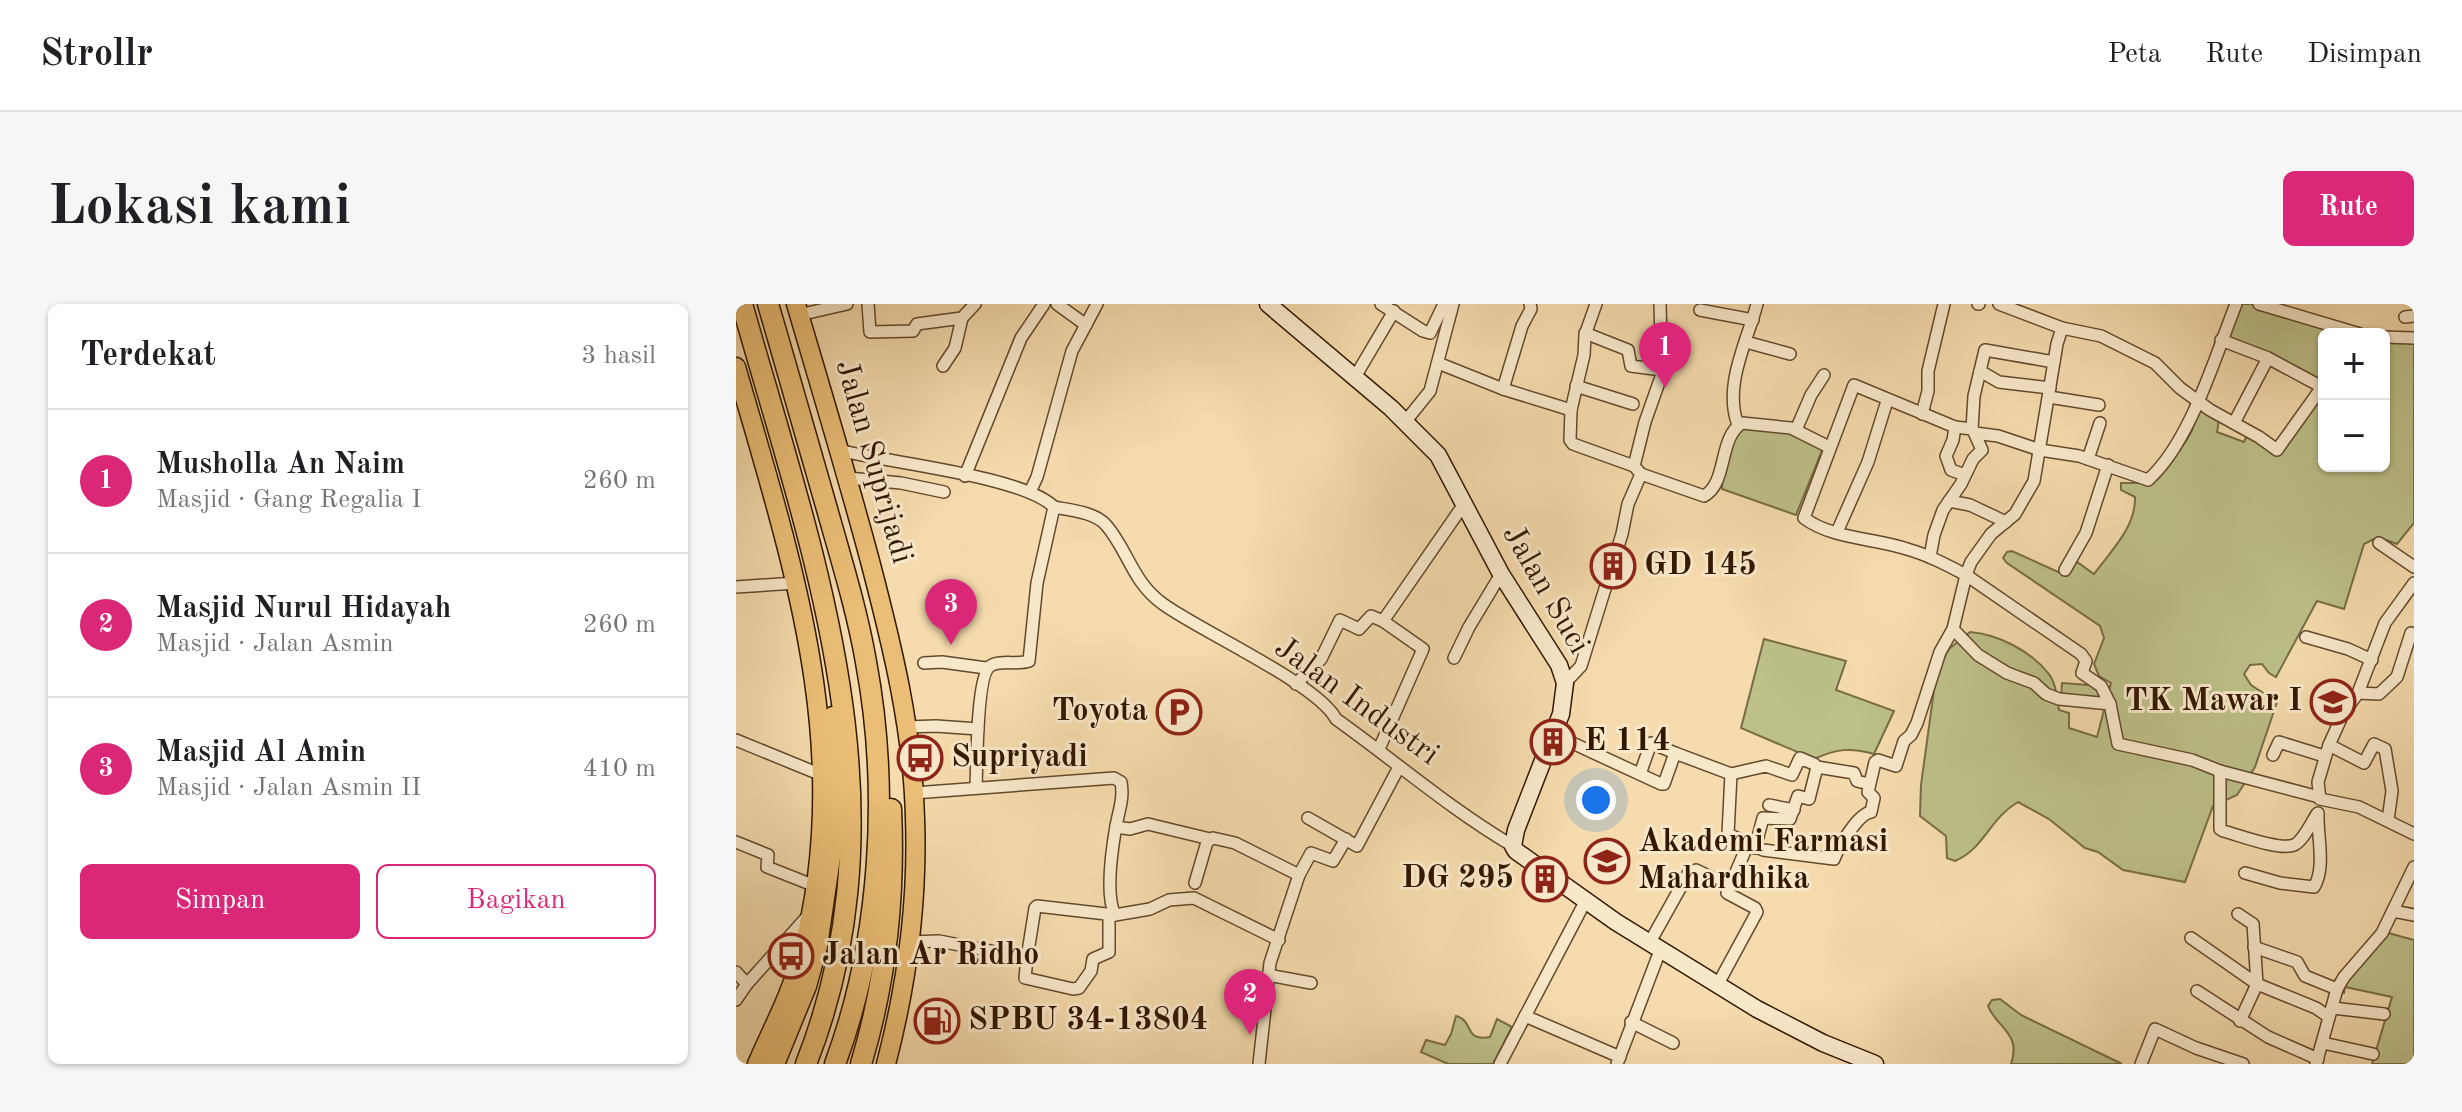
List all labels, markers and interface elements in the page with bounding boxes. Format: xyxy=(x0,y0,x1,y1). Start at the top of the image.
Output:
text: Strollr xyxy=(40,36,153,74)
text: Peta xyxy=(2107,41,2162,69)
text: Rute xyxy=(2206,41,2263,69)
text: Disimpan xyxy=(2307,41,2422,69)
button: Rute xyxy=(2283,171,2414,246)
text: Lokasi kami xyxy=(48,180,351,236)
pin: 1 xyxy=(1639,322,1691,388)
map controls xyxy=(2318,328,2390,472)
button: + xyxy=(2318,328,2390,400)
text: Terdekat xyxy=(80,339,216,373)
text: 3 hasil xyxy=(581,343,656,369)
street label: Jalan Suprijadi xyxy=(829,356,917,568)
button: − xyxy=(2318,400,2390,472)
text: Musholla An Naim xyxy=(156,450,405,480)
text: 1 xyxy=(98,468,114,494)
text: 260 m xyxy=(583,468,656,494)
text: Masjid · Gang Regalia I xyxy=(156,487,421,513)
street label: Jalan Suci xyxy=(1495,520,1595,660)
building icon: GD 145 xyxy=(1589,542,1637,590)
place label: GD 145 xyxy=(1644,550,1757,582)
pin: 3 xyxy=(925,579,977,645)
text: Masjid Nurul Hidayah xyxy=(156,594,451,624)
text: 2 xyxy=(98,612,114,638)
text: 260 m xyxy=(583,612,656,638)
text: Masjid · Jalan Asmin xyxy=(156,631,394,657)
street label: Jalan Industri xyxy=(1268,632,1444,772)
school or university icon: TK Mawar I xyxy=(2309,678,2357,726)
place label: TK Mawar I xyxy=(2125,686,2302,718)
parking icon: Toyota xyxy=(1155,688,1203,736)
place label: Toyota xyxy=(1052,696,1148,728)
building icon: E 114 xyxy=(1529,718,1577,766)
place label: E 114 xyxy=(1584,726,1671,758)
bus stop icon: Supriyadi xyxy=(896,734,944,782)
text: Masjid Al Amin xyxy=(156,738,366,768)
place label: Supriyadi xyxy=(951,742,1088,774)
text: 3 xyxy=(98,756,114,782)
text: 410 m xyxy=(583,756,656,782)
text: Masjid · Jalan Asmin II xyxy=(156,775,421,801)
your location xyxy=(1576,780,1616,820)
place label: Akademi Farmasi Mahardhika xyxy=(1638,827,1888,896)
school or university icon: Akademi Farmasi Mahardhika xyxy=(1583,837,1631,885)
building icon: DG 295 xyxy=(1521,855,1569,903)
place label: DG 295 xyxy=(1401,863,1514,895)
button: Simpan xyxy=(80,864,360,939)
button: Bagikan xyxy=(376,864,656,939)
bus stop icon: Jalan Ar Ridho xyxy=(767,932,815,980)
place label: Jalan Ar Ridho xyxy=(822,940,1039,972)
pin: 2 xyxy=(1224,969,1276,1035)
fuel station icon: SPBU 34-13804 xyxy=(913,997,961,1045)
place label: SPBU 34-13804 xyxy=(968,1005,1208,1037)

